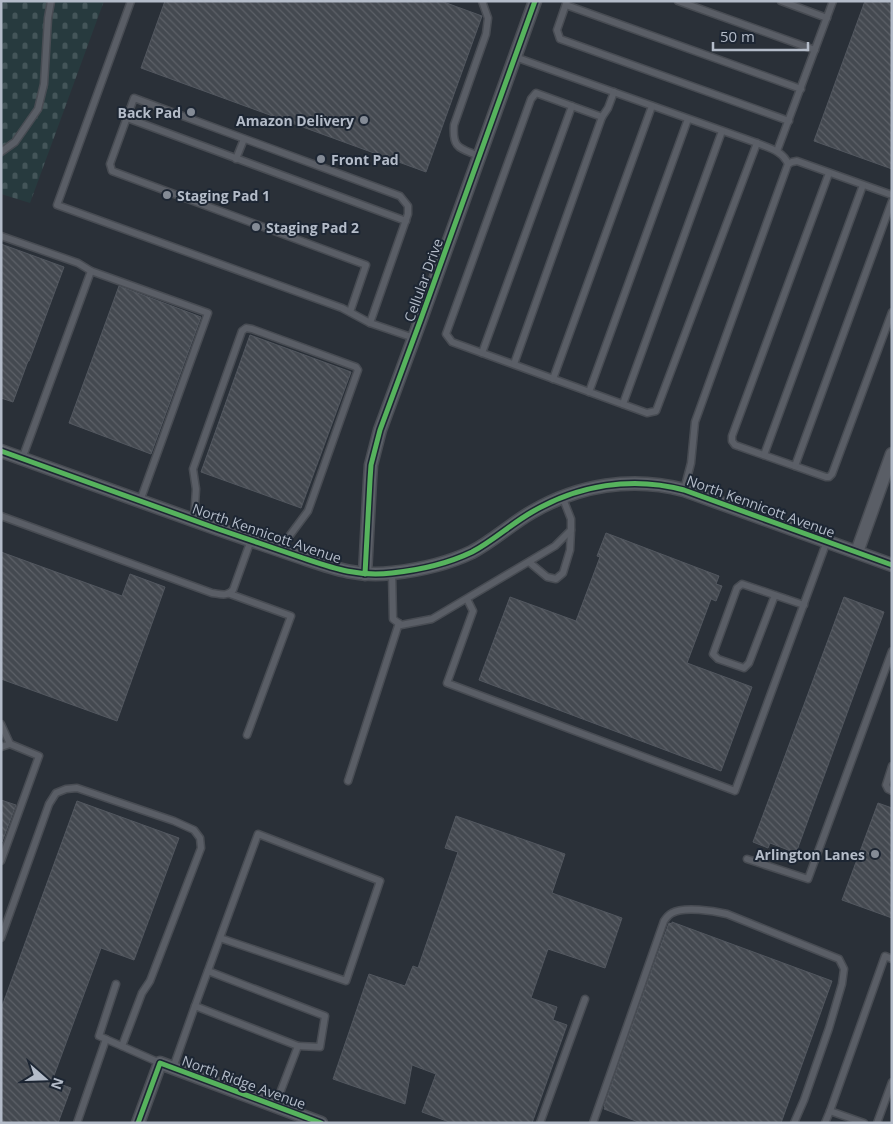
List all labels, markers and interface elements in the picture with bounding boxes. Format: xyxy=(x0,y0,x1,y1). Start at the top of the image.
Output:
scale bar xyxy=(713,20,808,52)
text: 50 m xyxy=(720,26,755,46)
place label: Back Pad xyxy=(118,103,181,122)
marker: Back Pad xyxy=(185,106,197,118)
place label: Amazon Delivery xyxy=(236,111,354,130)
marker: Amazon Delivery xyxy=(358,114,370,126)
place label: Front Pad xyxy=(331,150,399,169)
marker: Front Pad xyxy=(315,153,327,165)
place label: Staging Pad 1 xyxy=(177,186,270,205)
marker: Staging Pad 1 xyxy=(161,189,173,201)
place label: Staging Pad 2 xyxy=(266,218,359,237)
marker: Staging Pad 2 xyxy=(250,221,262,233)
street label: Cellular Drive xyxy=(399,236,447,324)
street label: North Kennicott Avenue xyxy=(684,470,838,542)
street label: North Kennicott Avenue xyxy=(190,499,344,568)
place label: Arlington Lanes xyxy=(755,845,865,864)
marker: Arlington Lanes xyxy=(869,848,881,860)
street label: North Ridge Avenue xyxy=(179,1051,309,1113)
north arrow xyxy=(20,1054,70,1104)
text: N xyxy=(47,1075,69,1092)

